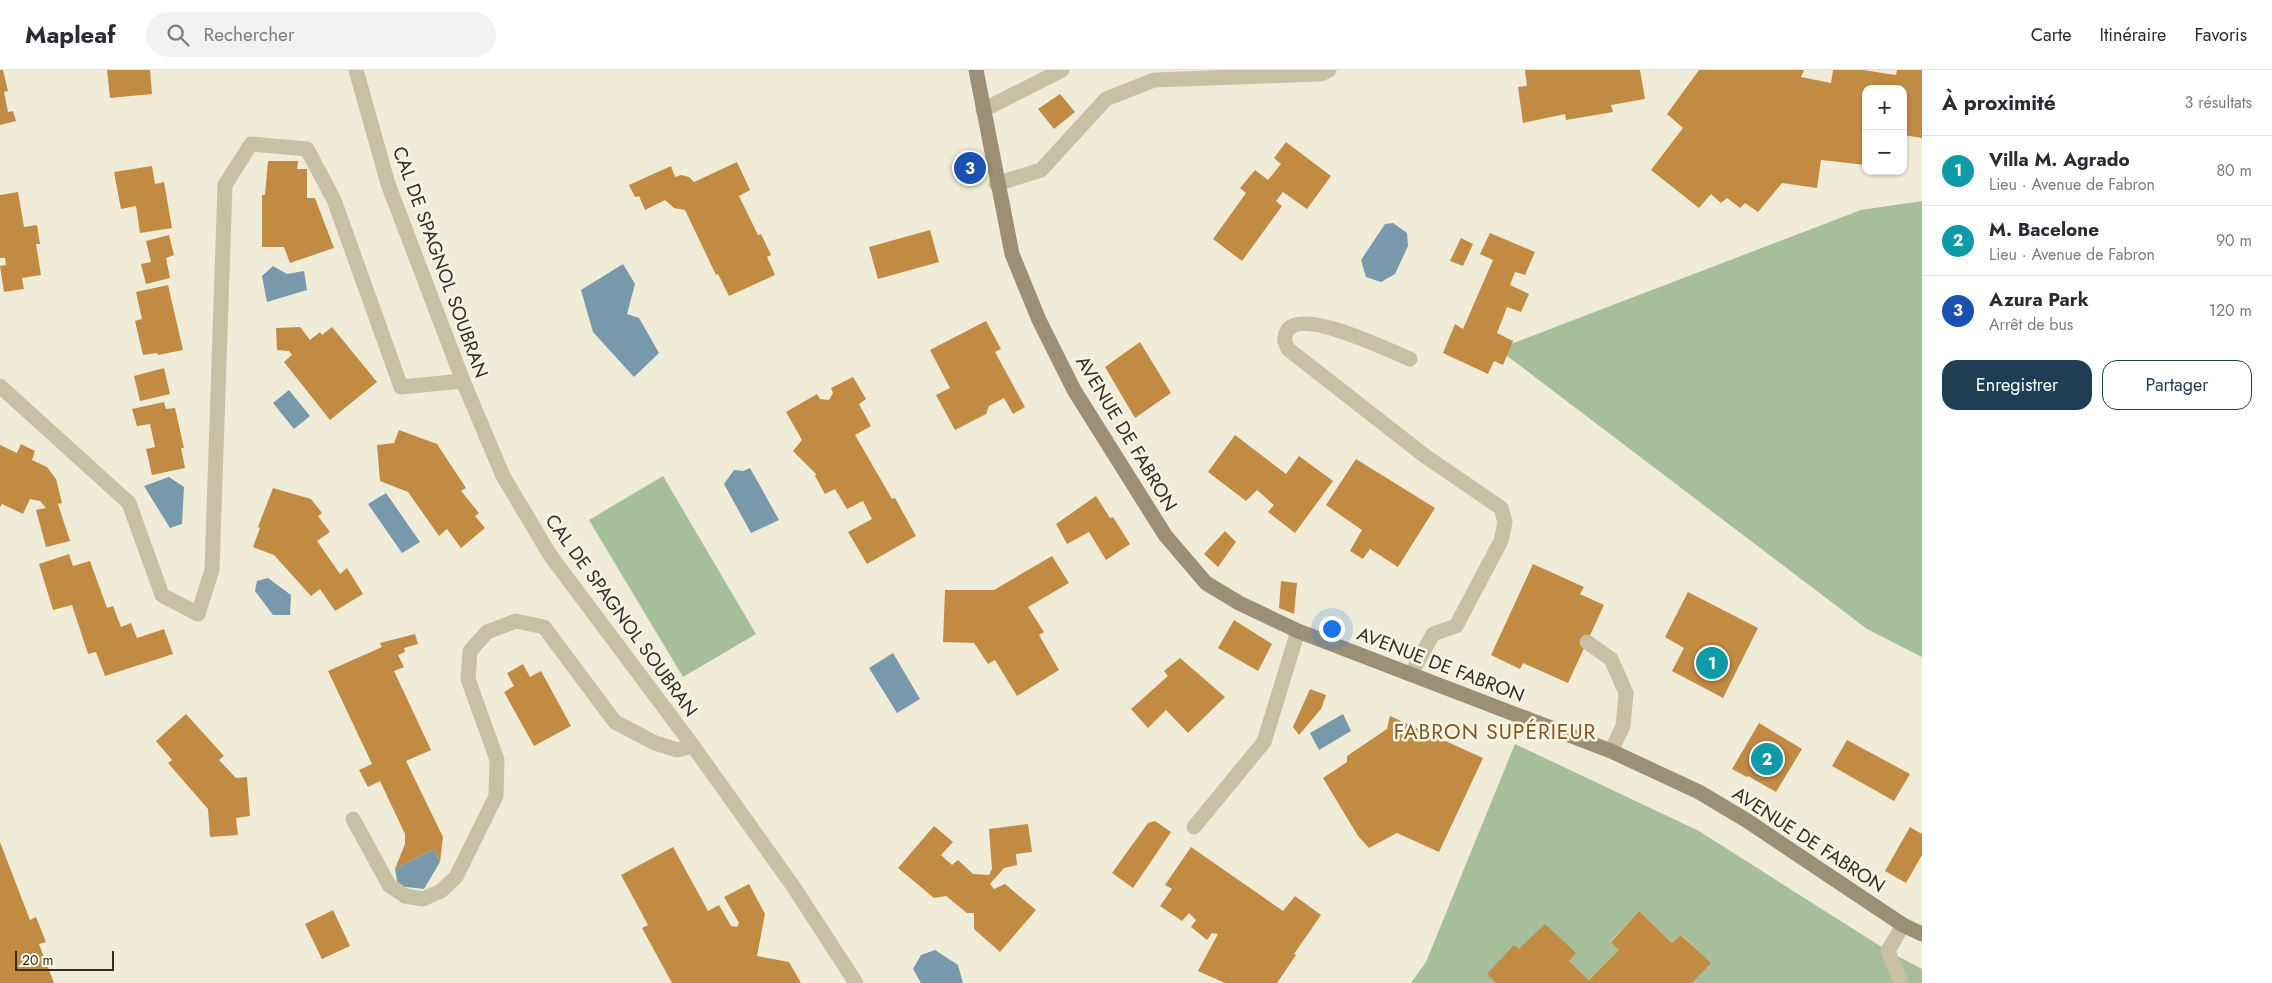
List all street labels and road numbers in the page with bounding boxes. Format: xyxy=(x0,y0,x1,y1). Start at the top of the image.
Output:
street label: CAL DE SPAGNOL SOUBRAN xyxy=(386,143,495,382)
street label: AVENUE DE FABRON xyxy=(1069,350,1184,516)
street label: CAL DE SPAGNOL SOUBRAN xyxy=(539,508,704,722)
street label: AVENUE DE FABRON xyxy=(1353,620,1528,709)
street label: AVENUE DE FABRON xyxy=(1727,780,1890,899)

